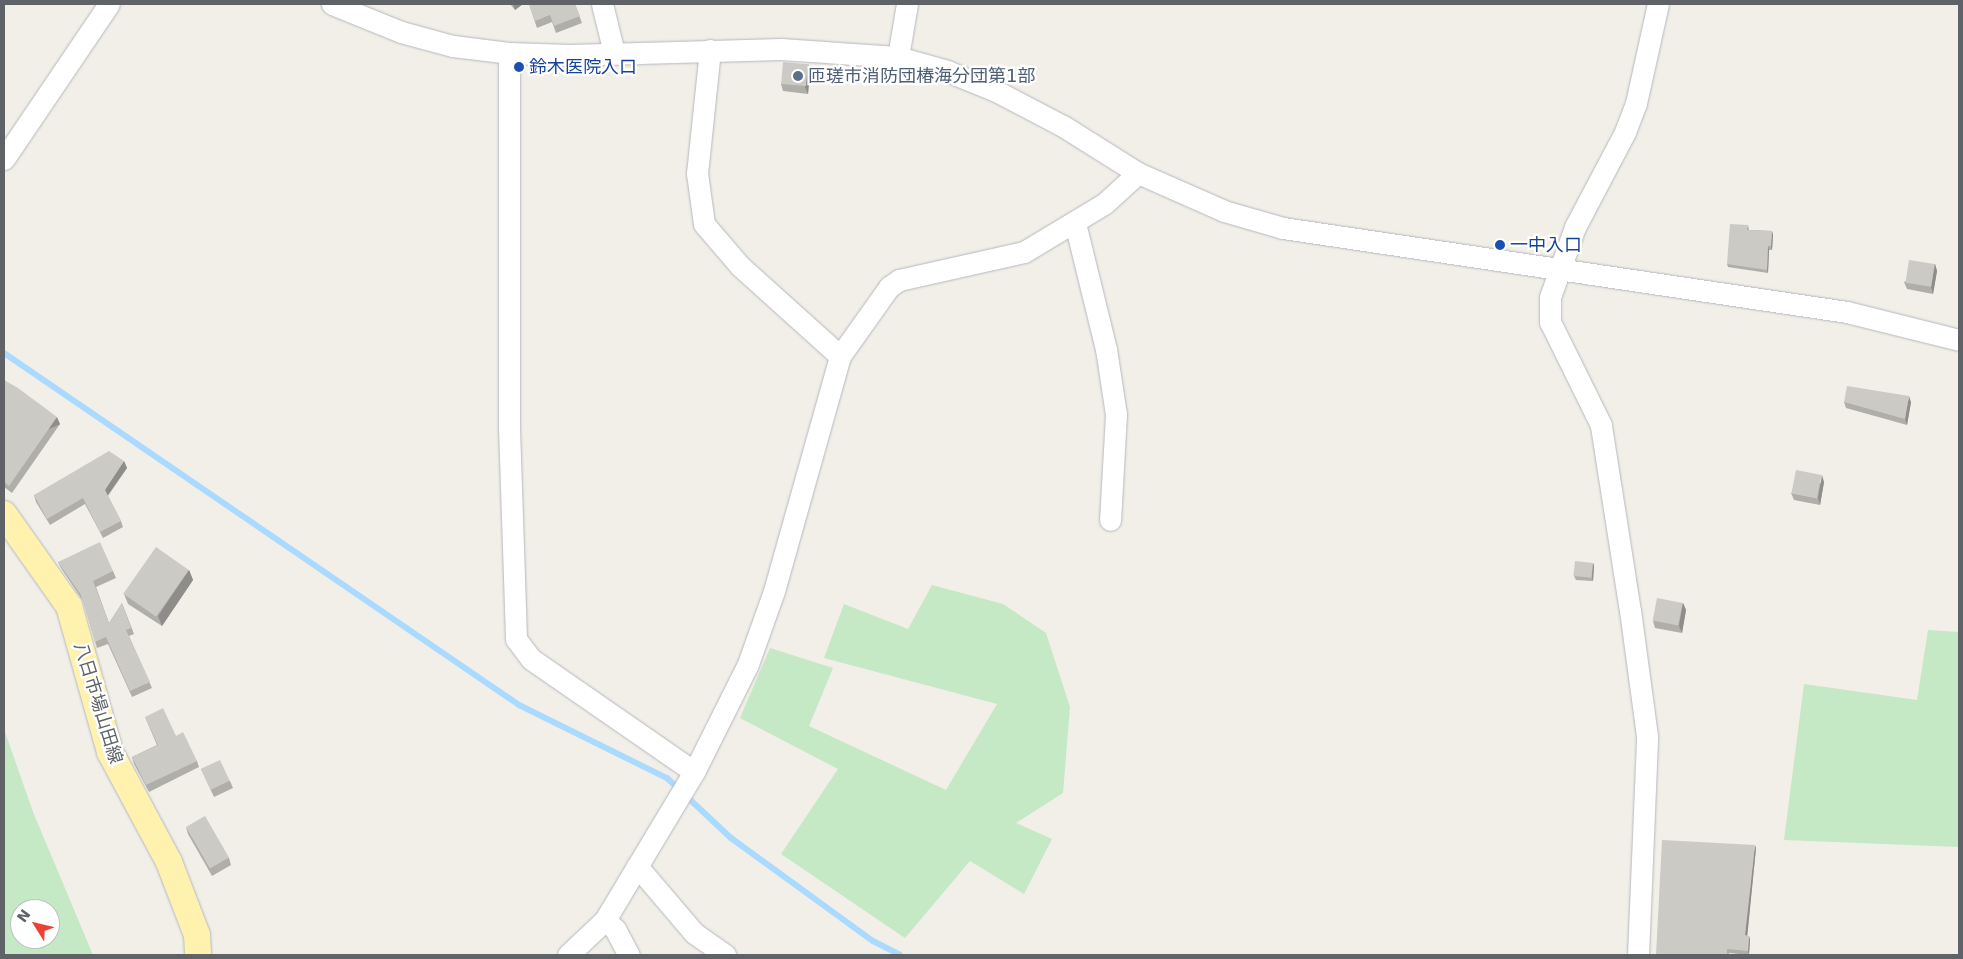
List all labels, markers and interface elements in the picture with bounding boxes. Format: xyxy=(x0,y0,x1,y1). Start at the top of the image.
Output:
place label: 鈴木医院入口 xyxy=(529,56,637,78)
marker: 鈴木医院入口 xyxy=(513,61,525,73)
place label: 匝瑳市消防団椿海分団第1部 xyxy=(808,65,1035,87)
marker: 匝瑳市消防団椿海分団第1部 xyxy=(792,70,804,82)
place label: 一中入口 xyxy=(1510,234,1582,256)
marker: 一中入口 xyxy=(1494,239,1506,251)
street label: 八日市場山田線 xyxy=(69,640,127,766)
north arrow xyxy=(10,899,60,949)
text: N xyxy=(14,906,34,925)

